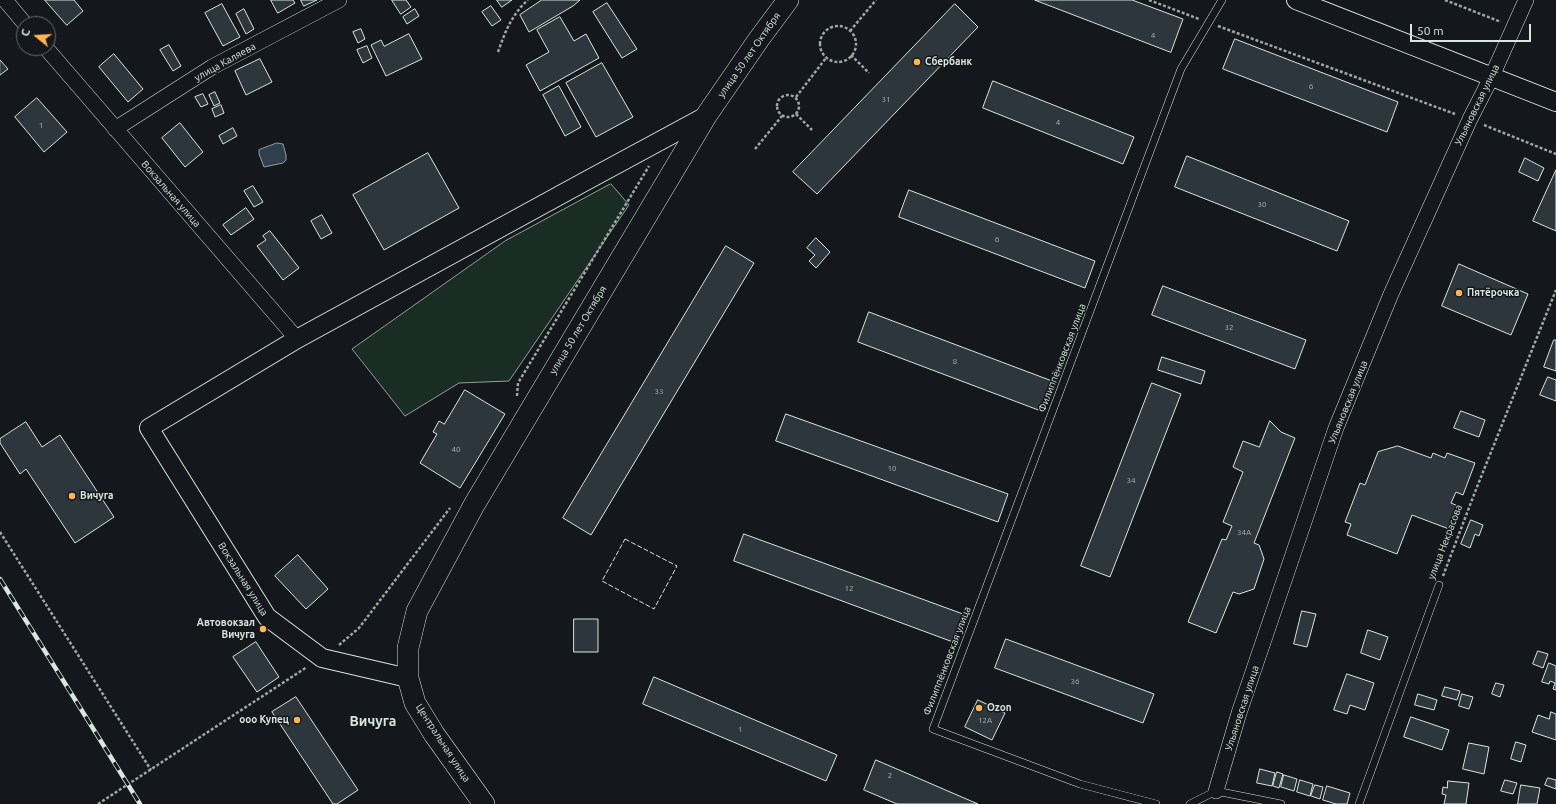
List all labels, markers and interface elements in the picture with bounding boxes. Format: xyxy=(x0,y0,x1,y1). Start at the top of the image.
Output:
street label: улица 50 лет Октября xyxy=(715,10,783,100)
north arrow xyxy=(16,16,56,56)
scale bar xyxy=(1412,16,1533,42)
text: 50 m xyxy=(1417,24,1444,37)
text: С xyxy=(19,27,32,38)
house number: 4 xyxy=(1151,30,1155,40)
street label: улица Каляева xyxy=(192,40,258,84)
place label: Сбербанк xyxy=(925,56,972,68)
marker: Сбербанк xyxy=(912,57,922,67)
street label: Ульяновская улица xyxy=(1452,63,1502,147)
house number: 6 xyxy=(1309,81,1313,91)
house number: 31 xyxy=(881,94,891,104)
house number: 4 xyxy=(1056,117,1060,127)
house number: 1 xyxy=(39,120,43,130)
street label: Вокзальная улица xyxy=(139,158,203,230)
house number: 30 xyxy=(1257,199,1267,209)
house number: 6 xyxy=(995,234,999,244)
street label: улица 50 лет Октября xyxy=(547,284,609,376)
place label: Пятёрочка xyxy=(1467,287,1519,299)
marker: Пятёрочка xyxy=(1454,288,1464,298)
street label: Филиппёнковская улица xyxy=(1036,302,1088,414)
house number: 32 xyxy=(1224,322,1234,332)
house number: 8 xyxy=(953,356,957,366)
street label: Ульяновская улица xyxy=(1326,359,1370,445)
house number: 33 xyxy=(654,386,664,396)
house number: 40 xyxy=(451,444,461,454)
house number: 10 xyxy=(887,463,897,473)
house number: 34 xyxy=(1126,475,1136,485)
place label: Вичуга xyxy=(80,490,113,502)
marker: Вичуга xyxy=(67,491,77,501)
street label: улица Некрасова xyxy=(1425,503,1465,581)
house number: 34А xyxy=(1237,527,1251,537)
street label: Вокзальная улица xyxy=(216,540,270,618)
house number: 12 xyxy=(844,583,854,593)
street label: Филиппёнковская улица xyxy=(921,605,973,717)
place label: Автовокзал Вичуга xyxy=(197,617,255,640)
marker: Автовокзал Вичуга xyxy=(258,624,268,634)
street label: Ульяновская улица xyxy=(1223,664,1261,752)
house number: 36 xyxy=(1070,676,1080,686)
street label: Центральная улица xyxy=(413,702,473,784)
place label: Ozon xyxy=(987,702,1012,714)
marker: Ozon xyxy=(974,703,984,713)
district label: Вичуга xyxy=(350,713,396,729)
place label: ооо Купец xyxy=(239,714,289,726)
marker: ооо Купец xyxy=(292,715,302,725)
house number: 12А xyxy=(978,715,992,725)
house number: 1 xyxy=(738,724,742,734)
house number: 2 xyxy=(888,770,892,780)

